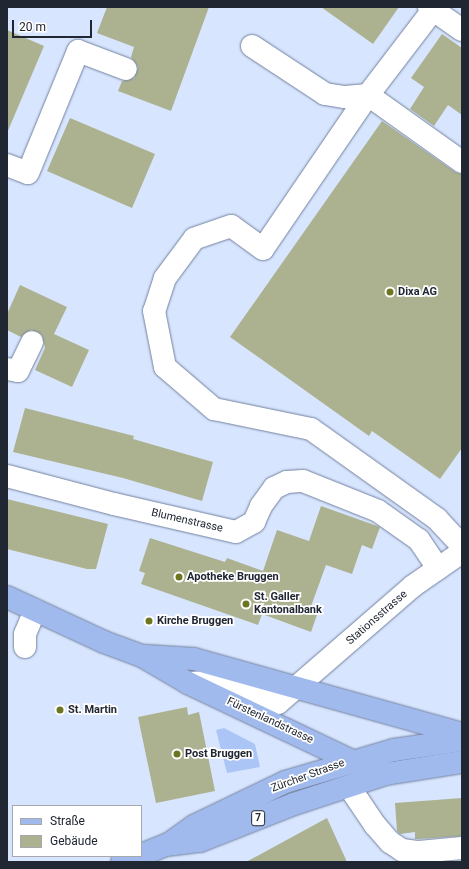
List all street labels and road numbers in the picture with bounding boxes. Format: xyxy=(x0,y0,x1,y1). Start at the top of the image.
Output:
street label: Blumenstrasse xyxy=(150,506,224,536)
street label: Stationsstrasse xyxy=(344,588,410,648)
street label: Fürstenlandstrasse xyxy=(225,695,315,747)
street label: Zürcher Strasse xyxy=(270,757,346,795)
road number: 7 xyxy=(251,810,265,826)

